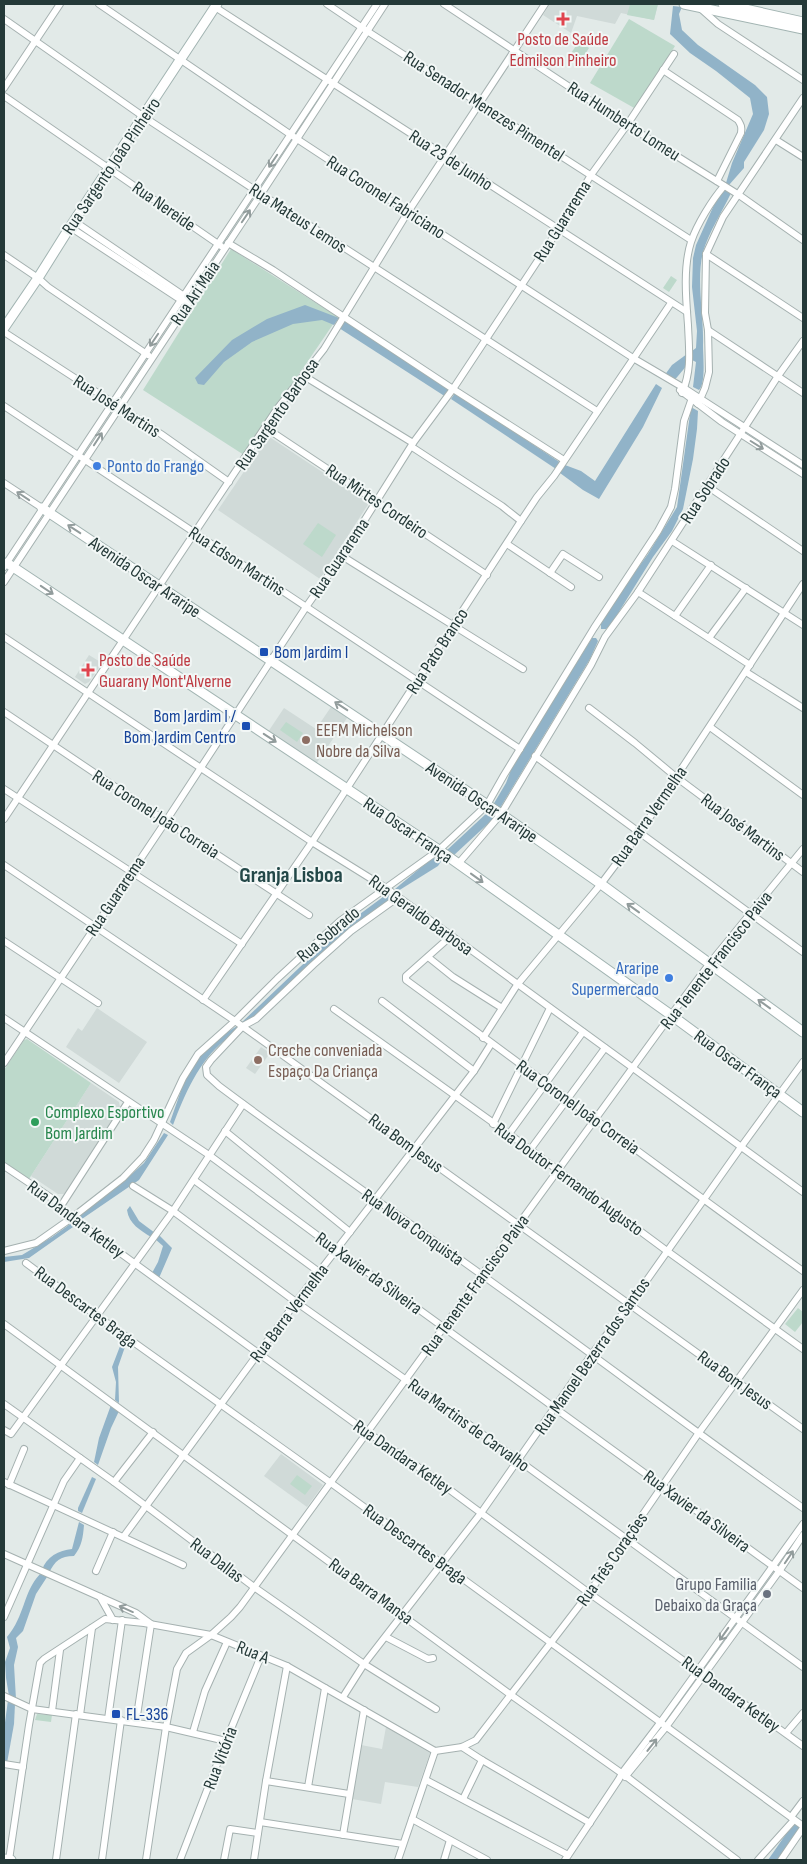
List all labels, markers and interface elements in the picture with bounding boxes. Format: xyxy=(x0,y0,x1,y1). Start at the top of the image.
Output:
marker: Posto de Saúde Edmilson Pinheiro xyxy=(556,12,570,26)
place label: Posto de Saúde Edmilson Pinheiro xyxy=(510,29,616,71)
street label: Rua Senador Menezes Pimentel xyxy=(399,47,568,166)
street label: Rua Humberto Lomeu xyxy=(564,77,684,166)
street label: Rua Sargento João Pinheiro xyxy=(58,94,165,239)
street label: Rua 23 de Junho xyxy=(405,126,496,195)
street label: Rua Coronel Fabriciano xyxy=(322,151,449,244)
one-way arrow xyxy=(268,154,278,168)
street label: Rua Nereide xyxy=(128,177,199,236)
street label: Rua Guararema xyxy=(529,177,596,266)
street label: Rua Mateus Lemos xyxy=(245,179,350,258)
one-way arrow xyxy=(241,210,251,224)
street label: Rua Ari Maia xyxy=(166,257,225,329)
one-way arrow xyxy=(149,333,159,347)
street label: Rua Sargento Barbosa xyxy=(231,354,324,474)
street label: Rua José Martins xyxy=(69,371,164,442)
one-way arrow xyxy=(93,432,103,446)
one-way arrow xyxy=(749,440,763,450)
street label: Rua Sobrado xyxy=(676,453,735,527)
place label: Ponto do Frango xyxy=(107,456,204,477)
marker: Ponto do Frango xyxy=(91,460,103,472)
street label: Rua Mirtes Cordeiro xyxy=(322,460,432,543)
one-way arrow xyxy=(16,491,30,501)
street label: Rua Guararema xyxy=(305,514,374,602)
street label: Rua Edson Martins xyxy=(184,522,289,600)
one-way arrow xyxy=(67,524,81,534)
street label: Avenida Oscar Araripe xyxy=(84,532,205,623)
one-way arrow xyxy=(40,585,54,595)
street label: Rua Pato Branco xyxy=(402,605,473,698)
place label: Bom Jardim I xyxy=(274,642,348,663)
marker: Bom Jardim I xyxy=(258,646,270,658)
place label: Posto de Saúde Guarany Mont'Alverne xyxy=(99,650,232,692)
marker: Posto de Saúde Guarany Mont'Alverne xyxy=(81,663,95,677)
one-way arrow xyxy=(334,701,348,711)
place label: Bom Jardim I / Bom Jardim Centro xyxy=(124,706,237,748)
marker: Bom Jardim I / Bom Jardim Centro xyxy=(240,720,252,732)
place label: EEFM Michelson Nobre da Silva xyxy=(316,720,413,762)
one-way arrow xyxy=(263,733,277,743)
marker: EEFM Michelson Nobre da Silva xyxy=(300,734,312,746)
street label: Avenida Oscar Araripe xyxy=(421,757,542,848)
street label: Rua Barra Vermelha xyxy=(607,762,692,870)
street label: Rua Coronel João Correia xyxy=(88,766,223,863)
street label: Rua José Martins xyxy=(697,789,789,866)
street label: Rua Oscar França xyxy=(359,793,456,868)
street label: Rua Guararema xyxy=(81,852,150,940)
district label: Granja Lisboa xyxy=(239,862,343,889)
street label: Rua Geraldo Barbosa xyxy=(365,871,477,960)
one-way arrow xyxy=(470,873,484,883)
street label: Rua Tenente Francisco Paiva xyxy=(656,887,777,1033)
street label: Rua Sobrado xyxy=(293,902,364,967)
one-way arrow xyxy=(626,903,640,913)
place label: Araripe Supermercado xyxy=(571,958,659,1000)
marker: Araripe Supermercado xyxy=(663,972,675,984)
one-way arrow xyxy=(758,998,771,1009)
street label: Rua Oscar França xyxy=(690,1026,786,1103)
place label: Creche conveniada Espaço Da Criança xyxy=(268,1040,383,1082)
marker: Creche conveniada Espaço Da Criança xyxy=(252,1054,264,1066)
street label: Rua Coronel João Correia xyxy=(512,1056,643,1159)
place label: Complexo Esportivo Bom Jardim xyxy=(45,1102,165,1144)
street label: Rua Bom Jesus xyxy=(364,1109,447,1177)
marker: Complexo Esportivo Bom Jardim xyxy=(29,1116,41,1128)
street label: Rua Doutor Fernando Augusto xyxy=(490,1118,647,1240)
street label: Rua Dandara Ketley xyxy=(23,1176,128,1263)
street label: Rua Nova Conquista xyxy=(358,1185,468,1270)
street label: Rua Tenente Francisco Paiva xyxy=(417,1211,534,1360)
street label: Rua Xavier da Silveira xyxy=(311,1228,426,1319)
street label: Rua Barra Vermelha xyxy=(246,1260,333,1366)
street label: Rua Descartes Braga xyxy=(30,1262,141,1353)
street label: Rua Manoel Bezerra dos Santos xyxy=(530,1274,654,1439)
street label: Rua Bom Jesus xyxy=(693,1346,776,1414)
street label: Rua Martins de Carvalho xyxy=(404,1374,533,1476)
street label: Rua Dandara Ketley xyxy=(349,1416,456,1499)
street label: Rua Xavier da Silveira xyxy=(639,1466,754,1557)
street label: Rua Descartes Braga xyxy=(359,1500,471,1589)
street label: Rua Três Corações xyxy=(572,1509,652,1610)
street label: Rua Dallas xyxy=(186,1534,248,1587)
one-way arrow xyxy=(784,1550,794,1564)
street label: Rua Barra Mansa xyxy=(324,1554,417,1629)
place label: Grupo Familia Debaixo da Graça xyxy=(654,1574,757,1616)
marker: Grupo Familia Debaixo da Graça xyxy=(761,1588,773,1600)
one-way arrow xyxy=(119,1603,134,1613)
one-way arrow xyxy=(719,1627,729,1641)
street label: Rua A xyxy=(233,1636,272,1669)
street label: Rua Dandara Ketley xyxy=(678,1652,784,1737)
place label: FL-336 xyxy=(126,1704,169,1725)
marker: FL-336 xyxy=(110,1708,122,1720)
street label: Rua Vitória xyxy=(199,1724,242,1792)
one-way arrow xyxy=(647,1739,658,1752)

